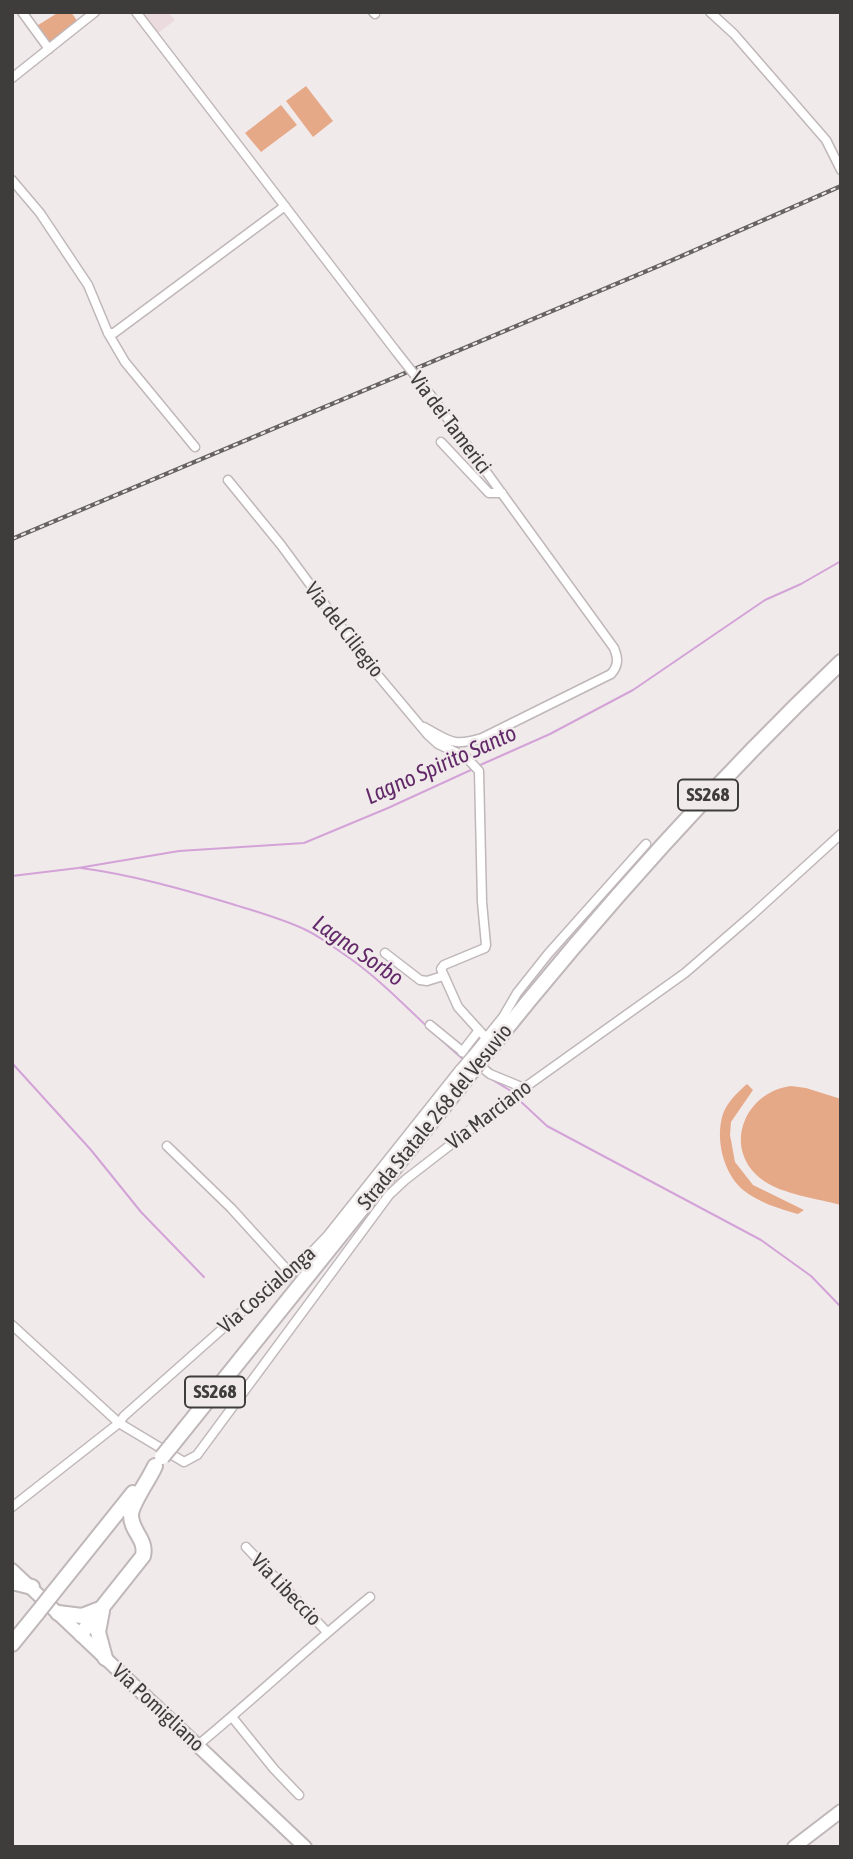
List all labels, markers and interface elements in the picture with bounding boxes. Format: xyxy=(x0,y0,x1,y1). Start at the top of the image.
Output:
street label: Via dei Tamerici xyxy=(404,367,496,479)
street label: Via del Ciliegio xyxy=(299,577,389,683)
water label: Lagno Spirito Santo xyxy=(361,719,521,811)
road number: SS268 xyxy=(678,780,738,810)
water label: Lagno Sorbo xyxy=(307,910,409,992)
street label: Strada Statale 268 del Vesuvio xyxy=(352,1019,518,1215)
street label: Via Marciano xyxy=(441,1075,537,1155)
street label: Via Coscialonga xyxy=(213,1241,321,1339)
road number: SS268 xyxy=(185,1376,245,1408)
street label: Via Libeccio xyxy=(246,1549,326,1631)
street label: Via Pomigliano xyxy=(107,1659,209,1757)

